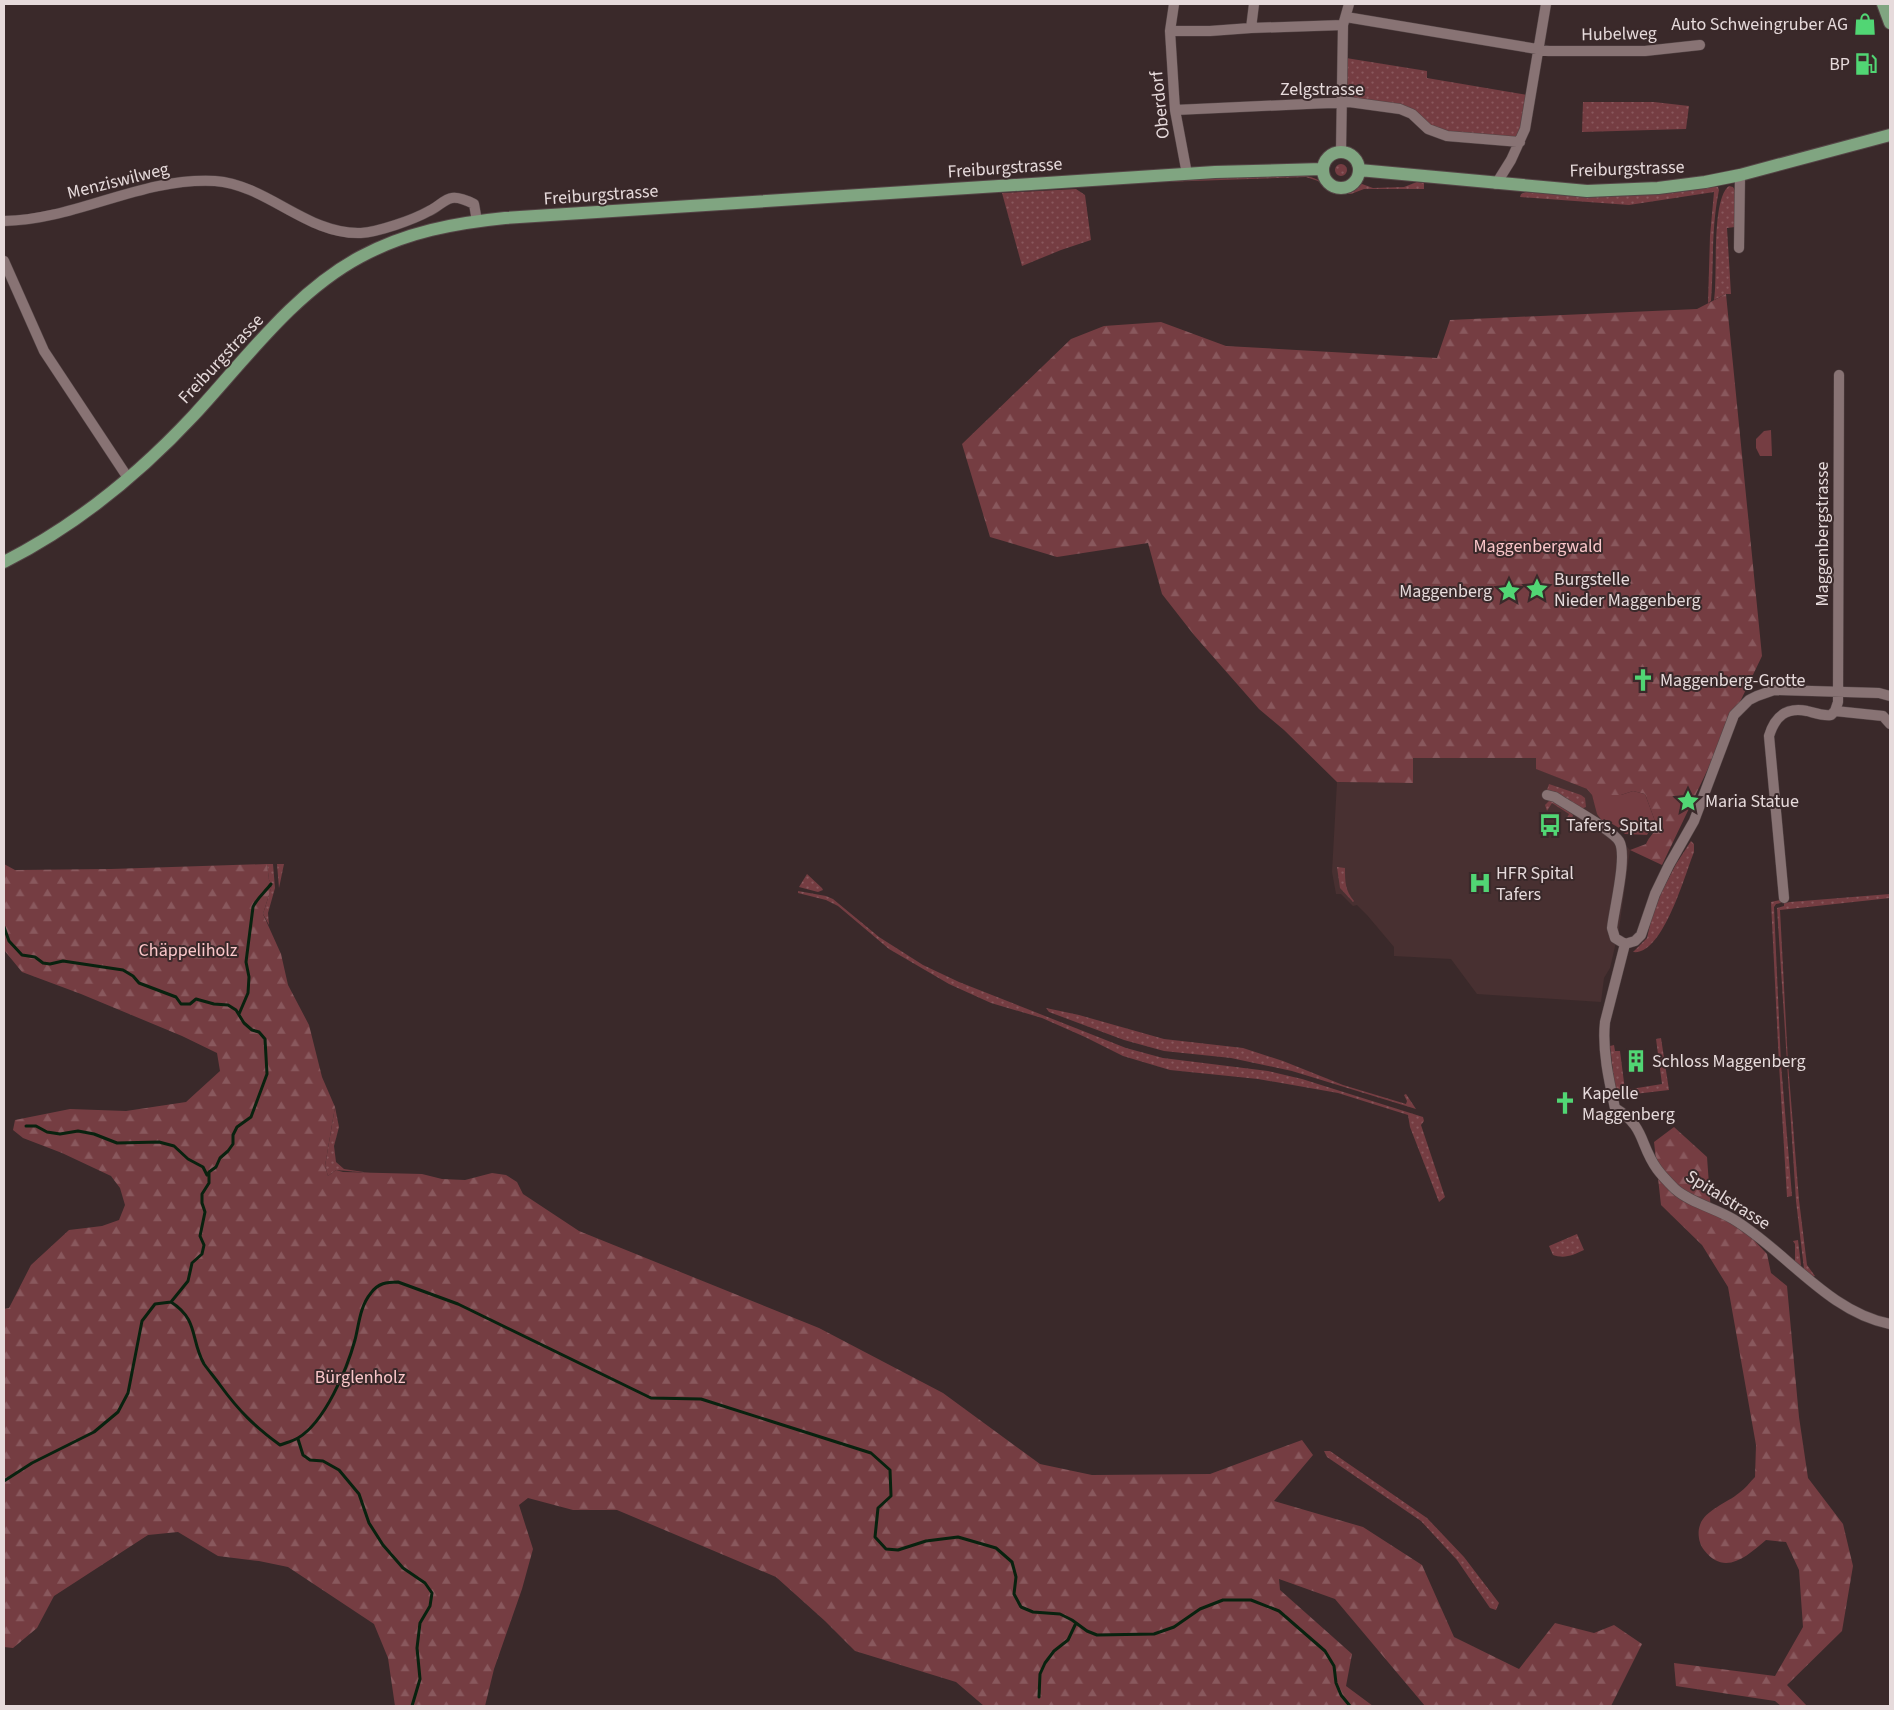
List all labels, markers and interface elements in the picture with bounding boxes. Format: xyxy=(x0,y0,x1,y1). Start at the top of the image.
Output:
shop icon: Auto Schweingruber AG xyxy=(1852,11,1878,37)
place label: Auto Schweingruber AG xyxy=(1671,12,1848,37)
street label: Hubelweg xyxy=(1581,21,1657,47)
fuel station icon: BP xyxy=(1853,51,1879,77)
place label: BP xyxy=(1829,52,1850,77)
street label: Oberdorf xyxy=(1144,69,1176,140)
street label: Zelgstrasse xyxy=(1280,77,1364,102)
street label: Freiburgstrasse xyxy=(947,152,1063,184)
street label: Freiburgstrasse xyxy=(1569,154,1685,183)
street label: Menziswilweg xyxy=(64,156,172,206)
street label: Freiburgstrasse xyxy=(543,179,659,211)
street label: Freiburgstrasse xyxy=(173,308,269,410)
street label: Maggenbergstrasse xyxy=(1810,461,1835,607)
park label: Maggenbergwald xyxy=(1473,534,1603,559)
place label: Burgstelle Nieder Maggenberg xyxy=(1554,567,1701,613)
place icon: Burgstelle Nieder Maggenberg xyxy=(1524,576,1550,602)
place icon: Maggenberg xyxy=(1496,578,1522,604)
place label: Maggenberg xyxy=(1399,579,1492,604)
church icon: Maggenberg-Grotte xyxy=(1630,667,1656,693)
place label: Maggenberg-Grotte xyxy=(1660,668,1806,693)
place icon: Maria Statue xyxy=(1675,788,1701,814)
place label: Maria Statue xyxy=(1705,789,1799,814)
bus stop icon: Tafers, Spital xyxy=(1537,812,1563,838)
place label: Tafers, Spital xyxy=(1566,813,1663,838)
place label: HFR Spital Tafers xyxy=(1496,861,1574,907)
hospital icon: HFR Spital Tafers xyxy=(1467,870,1493,896)
park label: Chäppeliholz xyxy=(139,938,238,963)
building icon: Schloss Maggenberg xyxy=(1623,1048,1649,1074)
place label: Schloss Maggenberg xyxy=(1652,1049,1805,1074)
place label: Kapelle Maggenberg xyxy=(1582,1081,1675,1127)
church icon: Kapelle Maggenberg xyxy=(1552,1090,1578,1116)
street label: Spitalstrasse xyxy=(1681,1164,1775,1236)
park label: Bürglenholz xyxy=(315,1365,406,1390)

